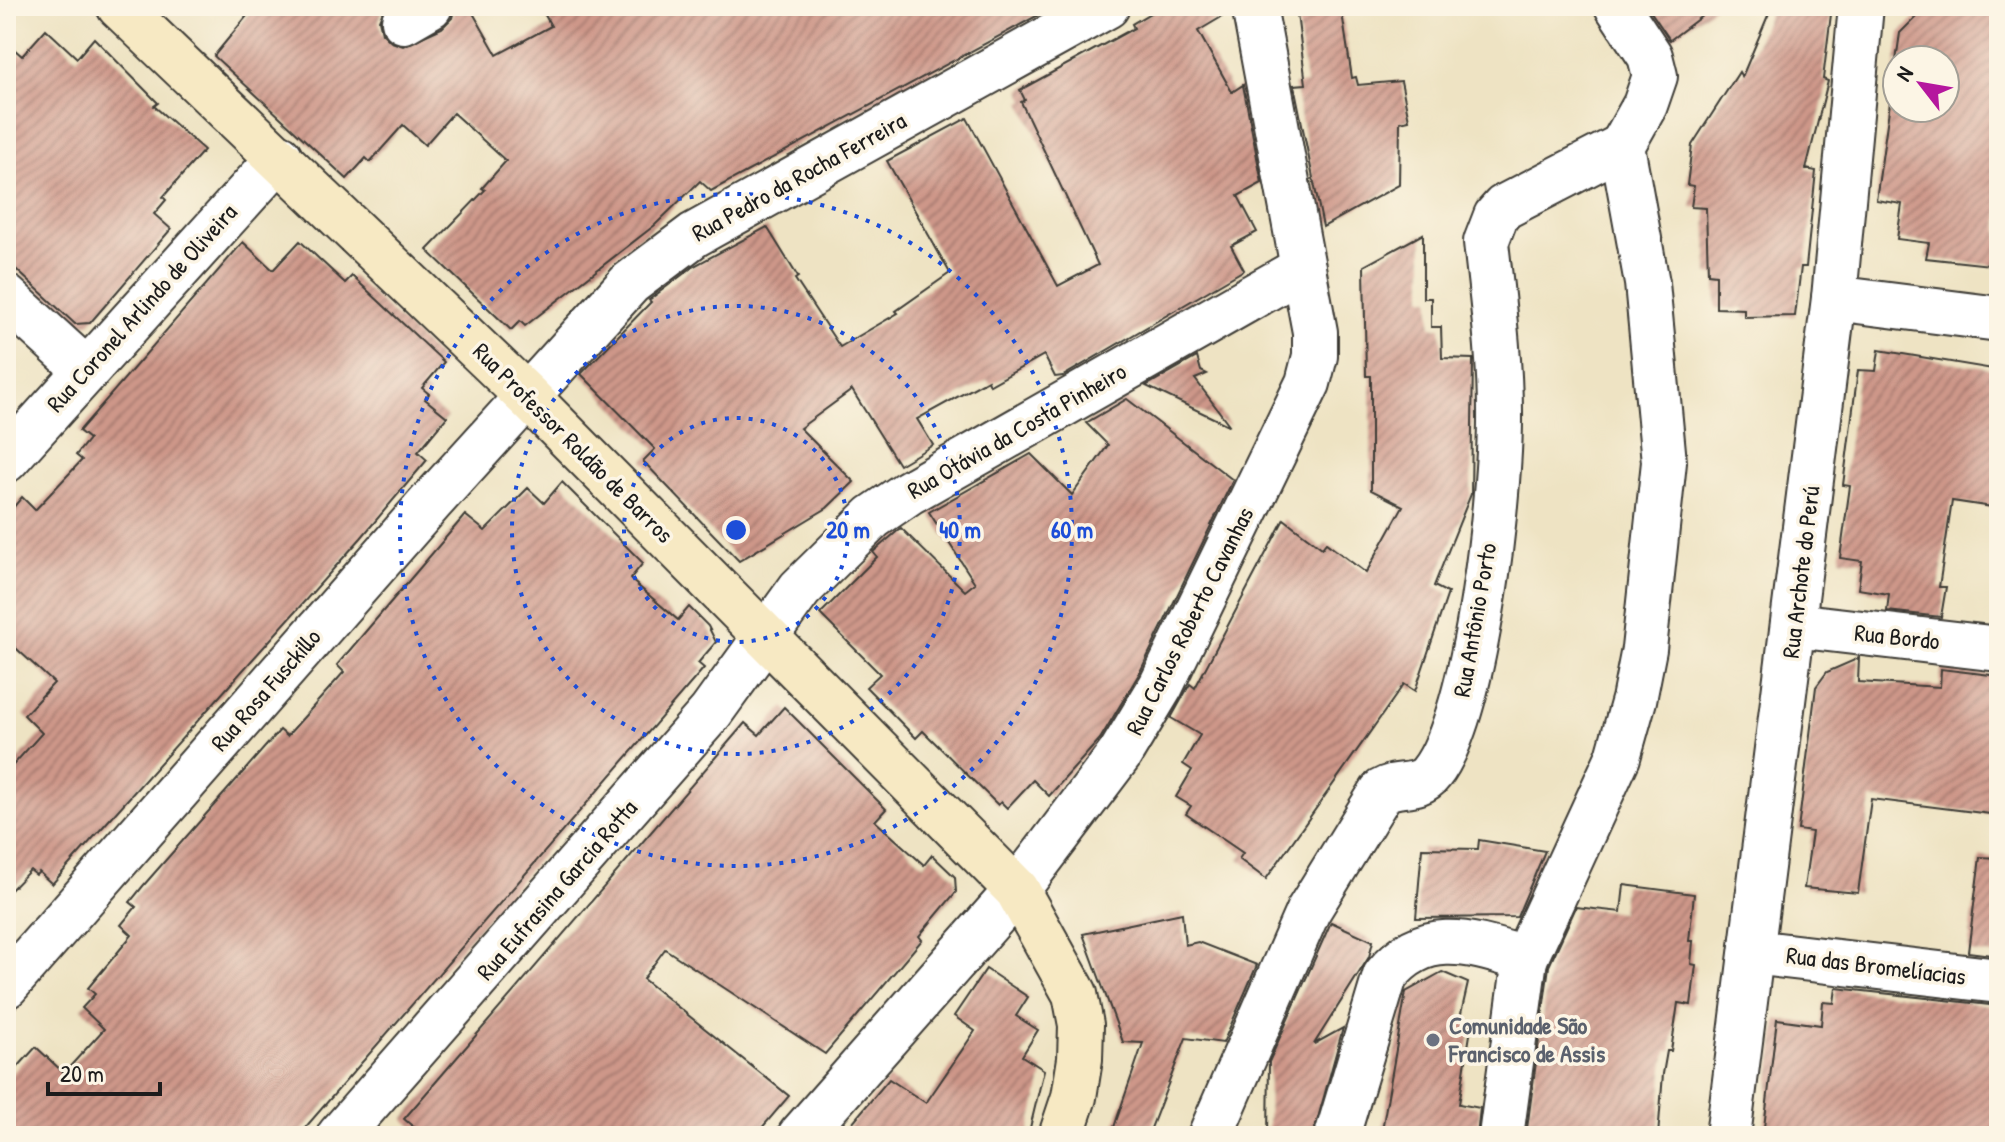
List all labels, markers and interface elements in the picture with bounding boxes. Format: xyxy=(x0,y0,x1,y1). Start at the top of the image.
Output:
north arrow xyxy=(1881,44,1961,124)
text: N xyxy=(1888,61,1920,86)
street label: Rua Pedro da Rocha Ferreira xyxy=(686,104,911,248)
street label: Rua Coronel Arlindo de Oliveira xyxy=(39,196,244,418)
street label: Rua Professor Roldão de Barros xyxy=(466,335,681,550)
street label: Rua Otávia da Costa Pinheiro xyxy=(901,354,1132,506)
street label: Rua Archote do Perú xyxy=(1774,484,1826,660)
street label: Rua Carlos Roberto Cavanhas xyxy=(1118,501,1261,740)
text: 20 m xyxy=(826,513,870,545)
text: 40 m xyxy=(939,513,981,545)
text: 60 m xyxy=(1051,513,1093,545)
centre of rings xyxy=(722,516,750,544)
street label: Rua Antônio Porto xyxy=(1445,540,1503,699)
street label: Rua Bordo xyxy=(1853,616,1942,656)
street label: Rua Rosa Fusckillo xyxy=(203,621,328,757)
street label: Rua Eufrasina Garcia Rotta xyxy=(469,792,644,986)
street label: Rua das Bromelíacias xyxy=(1785,938,1968,992)
place label: Comunidade São Francisco de Assis xyxy=(1448,1009,1605,1069)
marker: Comunidade São Francisco de Assis xyxy=(1424,1031,1442,1049)
scale bar xyxy=(48,1046,160,1096)
text: 20 m xyxy=(60,1057,104,1089)

